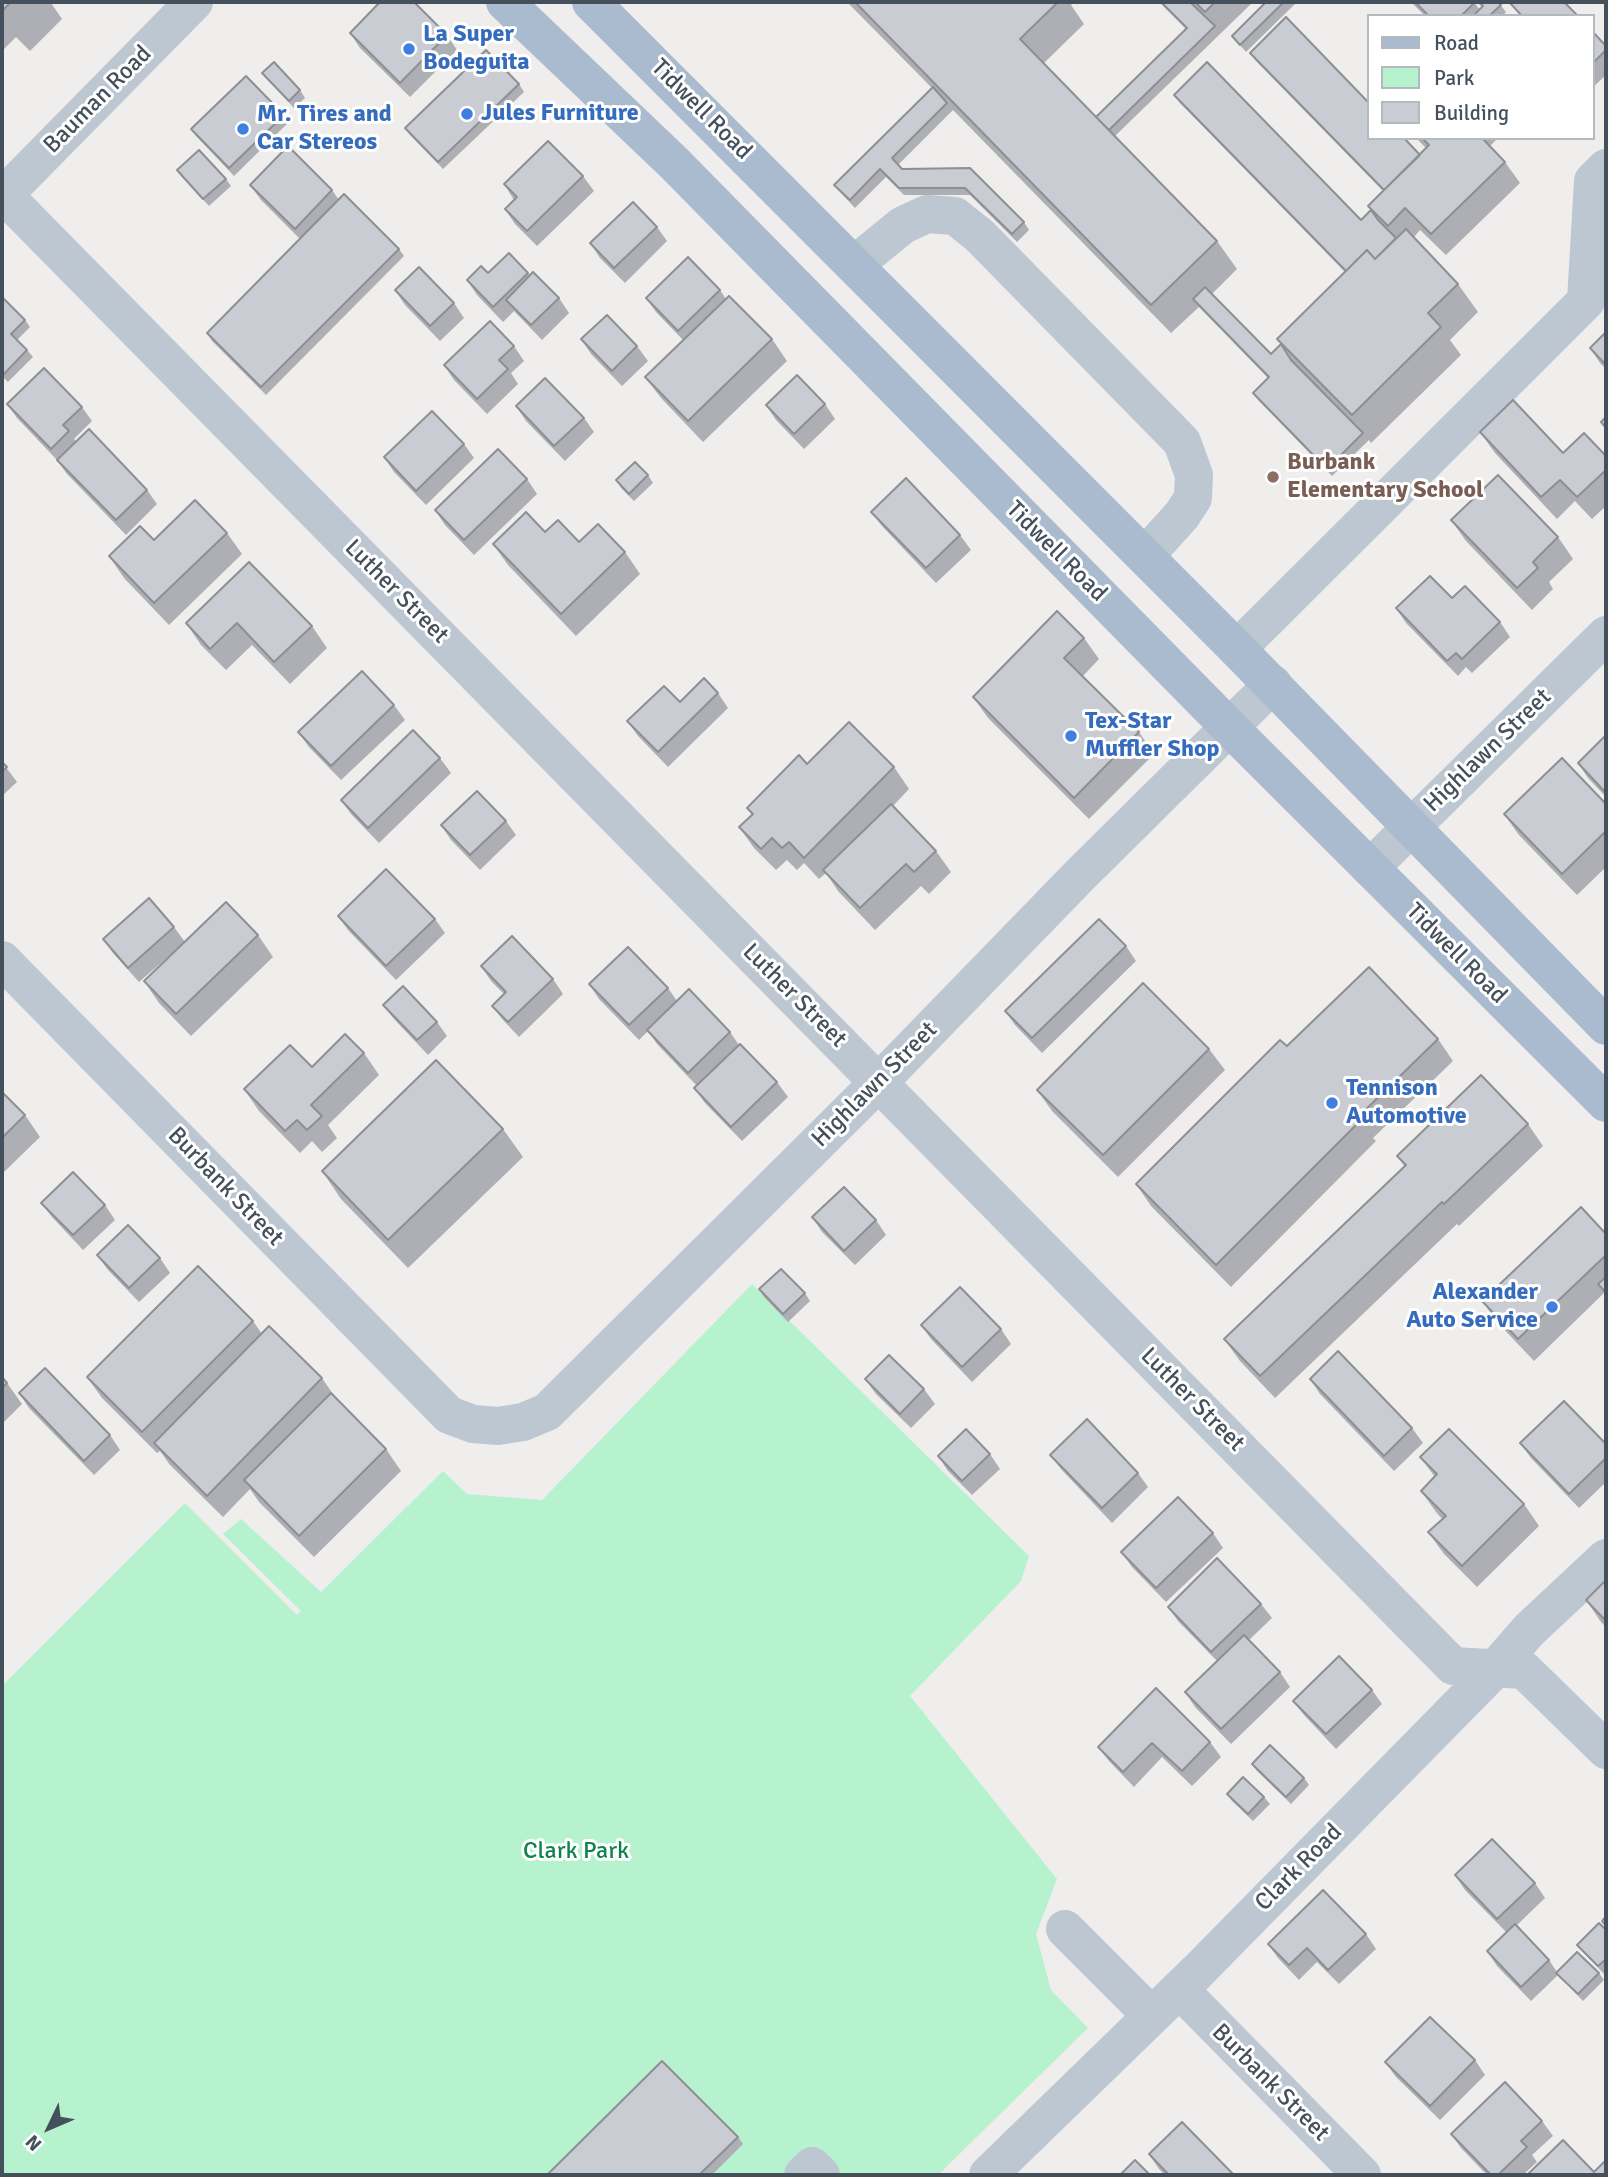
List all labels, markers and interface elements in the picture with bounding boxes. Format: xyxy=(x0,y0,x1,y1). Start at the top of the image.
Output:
legend xyxy=(1366,14,1594,140)
place label: La Super Bodeguita xyxy=(423,21,529,77)
text: Road xyxy=(1434,30,1479,56)
street label: Bauman Road xyxy=(38,40,158,160)
marker: La Super Bodeguita xyxy=(401,41,417,57)
street label: Tidwell Road xyxy=(645,54,757,166)
text: Park xyxy=(1434,65,1474,91)
place label: Jules Furniture xyxy=(481,100,639,128)
text: Building xyxy=(1434,100,1509,126)
place label: Mr. Tires and Car Stereos xyxy=(257,101,392,157)
marker: Jules Furniture xyxy=(459,106,475,122)
marker: Mr. Tires and Car Stereos xyxy=(235,121,251,137)
place label: Burbank Elementary School xyxy=(1287,449,1484,505)
marker: Burbank Elementary School xyxy=(1265,469,1281,485)
street label: Tidwell Road xyxy=(1000,496,1112,608)
street label: Luther Street xyxy=(338,534,454,650)
street label: Highlawn Street xyxy=(1418,683,1558,819)
place label: Tex-Star Muffler Shop xyxy=(1085,708,1219,764)
marker: Tex-Star Muffler Shop xyxy=(1063,728,1079,744)
street label: Tidwell Road xyxy=(1400,898,1512,1010)
street label: Luther Street xyxy=(736,938,852,1054)
street label: Highlawn Street xyxy=(806,1016,944,1154)
place label: Tennison Automotive xyxy=(1346,1075,1467,1131)
marker: Tennison Automotive xyxy=(1324,1095,1340,1111)
street label: Burbank Street xyxy=(161,1122,289,1252)
place label: Alexander Auto Service xyxy=(1406,1279,1538,1335)
marker: Alexander Auto Service xyxy=(1544,1299,1560,1315)
street label: Luther Street xyxy=(1134,1342,1250,1458)
street label: Clark Road xyxy=(1249,1818,1349,1918)
park label: Clark Park xyxy=(523,1838,629,1866)
street label: Burbank Street xyxy=(1205,2018,1335,2148)
north arrow xyxy=(14,2093,84,2163)
text: N xyxy=(21,2129,47,2156)

